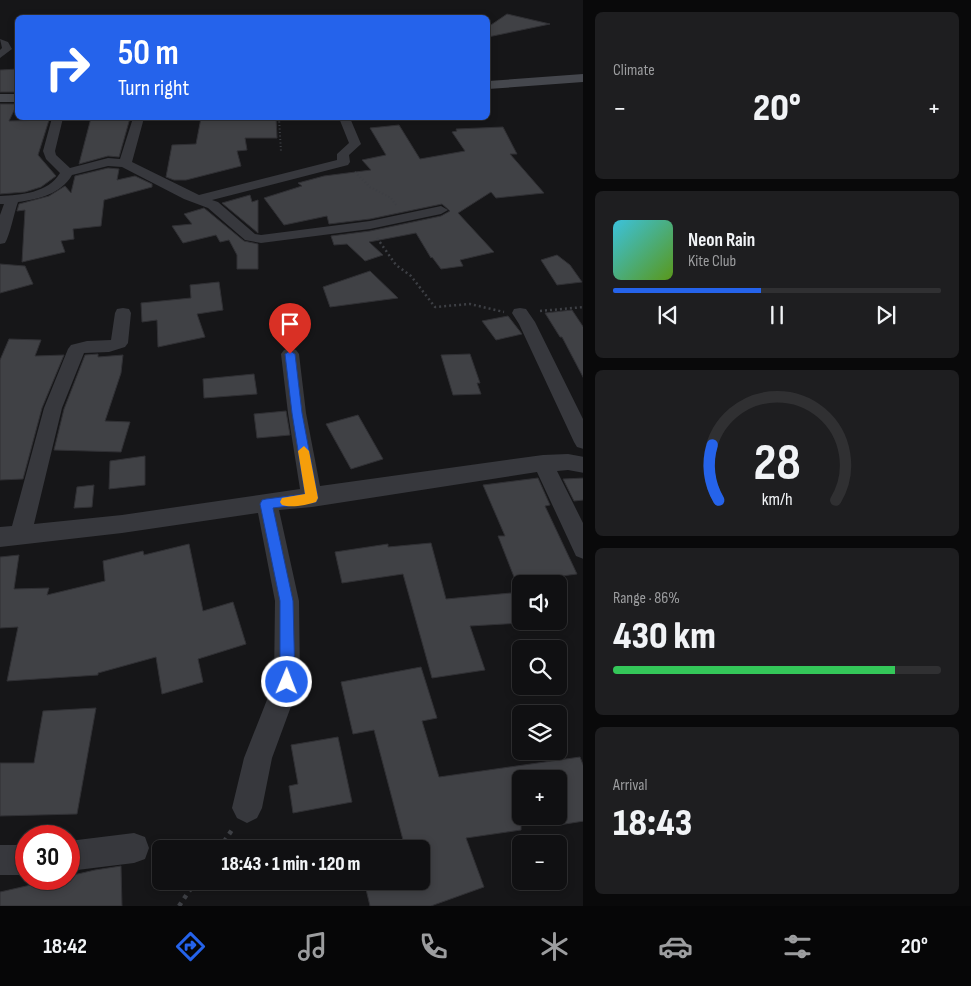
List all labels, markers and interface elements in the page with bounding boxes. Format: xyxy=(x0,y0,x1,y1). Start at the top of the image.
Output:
text: 50 m xyxy=(118,32,179,75)
icon: right xyxy=(35,35,100,100)
text: Climate xyxy=(613,61,655,80)
text: Turn right xyxy=(118,75,189,102)
text: 20° xyxy=(753,86,801,131)
text: − xyxy=(613,92,627,125)
text: + xyxy=(927,92,941,125)
text: Neon Rain xyxy=(688,229,755,252)
text: Kite Club xyxy=(688,252,736,271)
icon: previous xyxy=(654,301,682,329)
icon: pause xyxy=(763,301,791,329)
icon: next xyxy=(872,301,900,329)
pin xyxy=(269,303,311,354)
icon: arrive xyxy=(276,310,304,338)
text: 28 xyxy=(753,432,801,495)
text: km/h xyxy=(762,489,792,510)
map controls xyxy=(512,575,567,890)
button: sound xyxy=(512,575,567,630)
text: Range · 86% xyxy=(613,589,680,608)
text: 430 km xyxy=(613,614,716,659)
button: search xyxy=(512,640,567,695)
position arrow xyxy=(260,655,312,707)
button: layers xyxy=(512,705,567,760)
button: + xyxy=(512,770,567,825)
text: Arrival xyxy=(613,776,647,795)
text: 18:43 xyxy=(613,801,692,846)
speed limit sign: 30 xyxy=(15,825,80,890)
button: − xyxy=(512,835,567,890)
text: 18:43 · 1 min · 120 m xyxy=(222,853,360,876)
icon: directions xyxy=(173,929,208,964)
icon: music xyxy=(295,929,330,964)
icon: phone xyxy=(416,929,451,964)
icon: climate xyxy=(537,929,572,964)
icon: car xyxy=(658,929,693,964)
icon: filters xyxy=(780,929,815,964)
text: 18:42 xyxy=(43,933,87,960)
text: 20° xyxy=(901,933,928,960)

